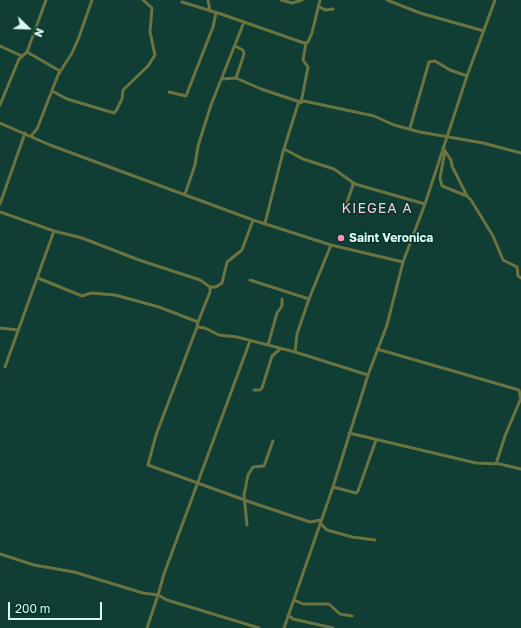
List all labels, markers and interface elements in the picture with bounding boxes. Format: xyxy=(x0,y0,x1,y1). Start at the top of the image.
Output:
north arrow xyxy=(8,8,48,48)
text: N xyxy=(32,26,47,39)
district label: KIEGEA A xyxy=(341,201,413,217)
place label: Saint Veronica xyxy=(349,231,433,245)
marker: Saint Veronica xyxy=(336,233,346,243)
scale bar xyxy=(10,594,104,620)
text: 200 m xyxy=(15,601,50,616)

